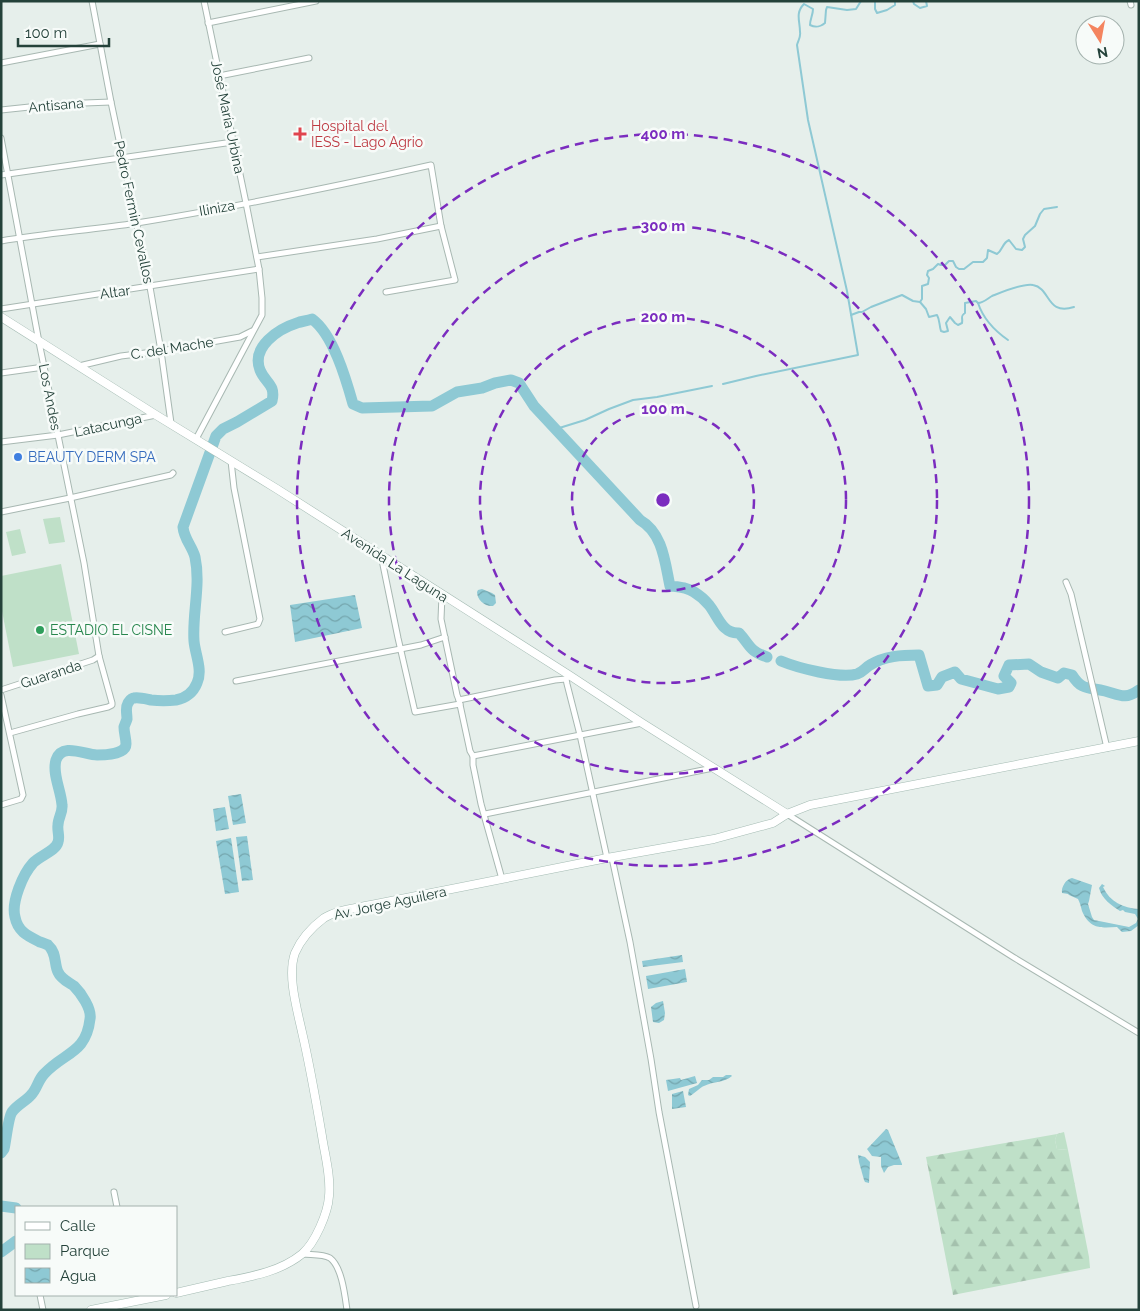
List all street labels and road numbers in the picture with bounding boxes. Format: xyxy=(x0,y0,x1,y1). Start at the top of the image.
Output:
street label: José María Urbina xyxy=(208,59,248,175)
street label: Antisana xyxy=(28,95,84,115)
street label: Pedro Fermin Cevallos xyxy=(111,139,157,285)
street label: Iliniza xyxy=(198,197,236,219)
street label: Altar xyxy=(99,282,131,302)
street label: C. del Mache xyxy=(129,334,215,362)
street label: Los Andes xyxy=(36,362,64,432)
street label: Latacunga xyxy=(73,410,143,440)
street label: Avenida La Laguna xyxy=(339,525,451,605)
street label: Guaranda xyxy=(19,657,83,691)
street label: Av. Jorge Aguilera xyxy=(332,883,448,923)

